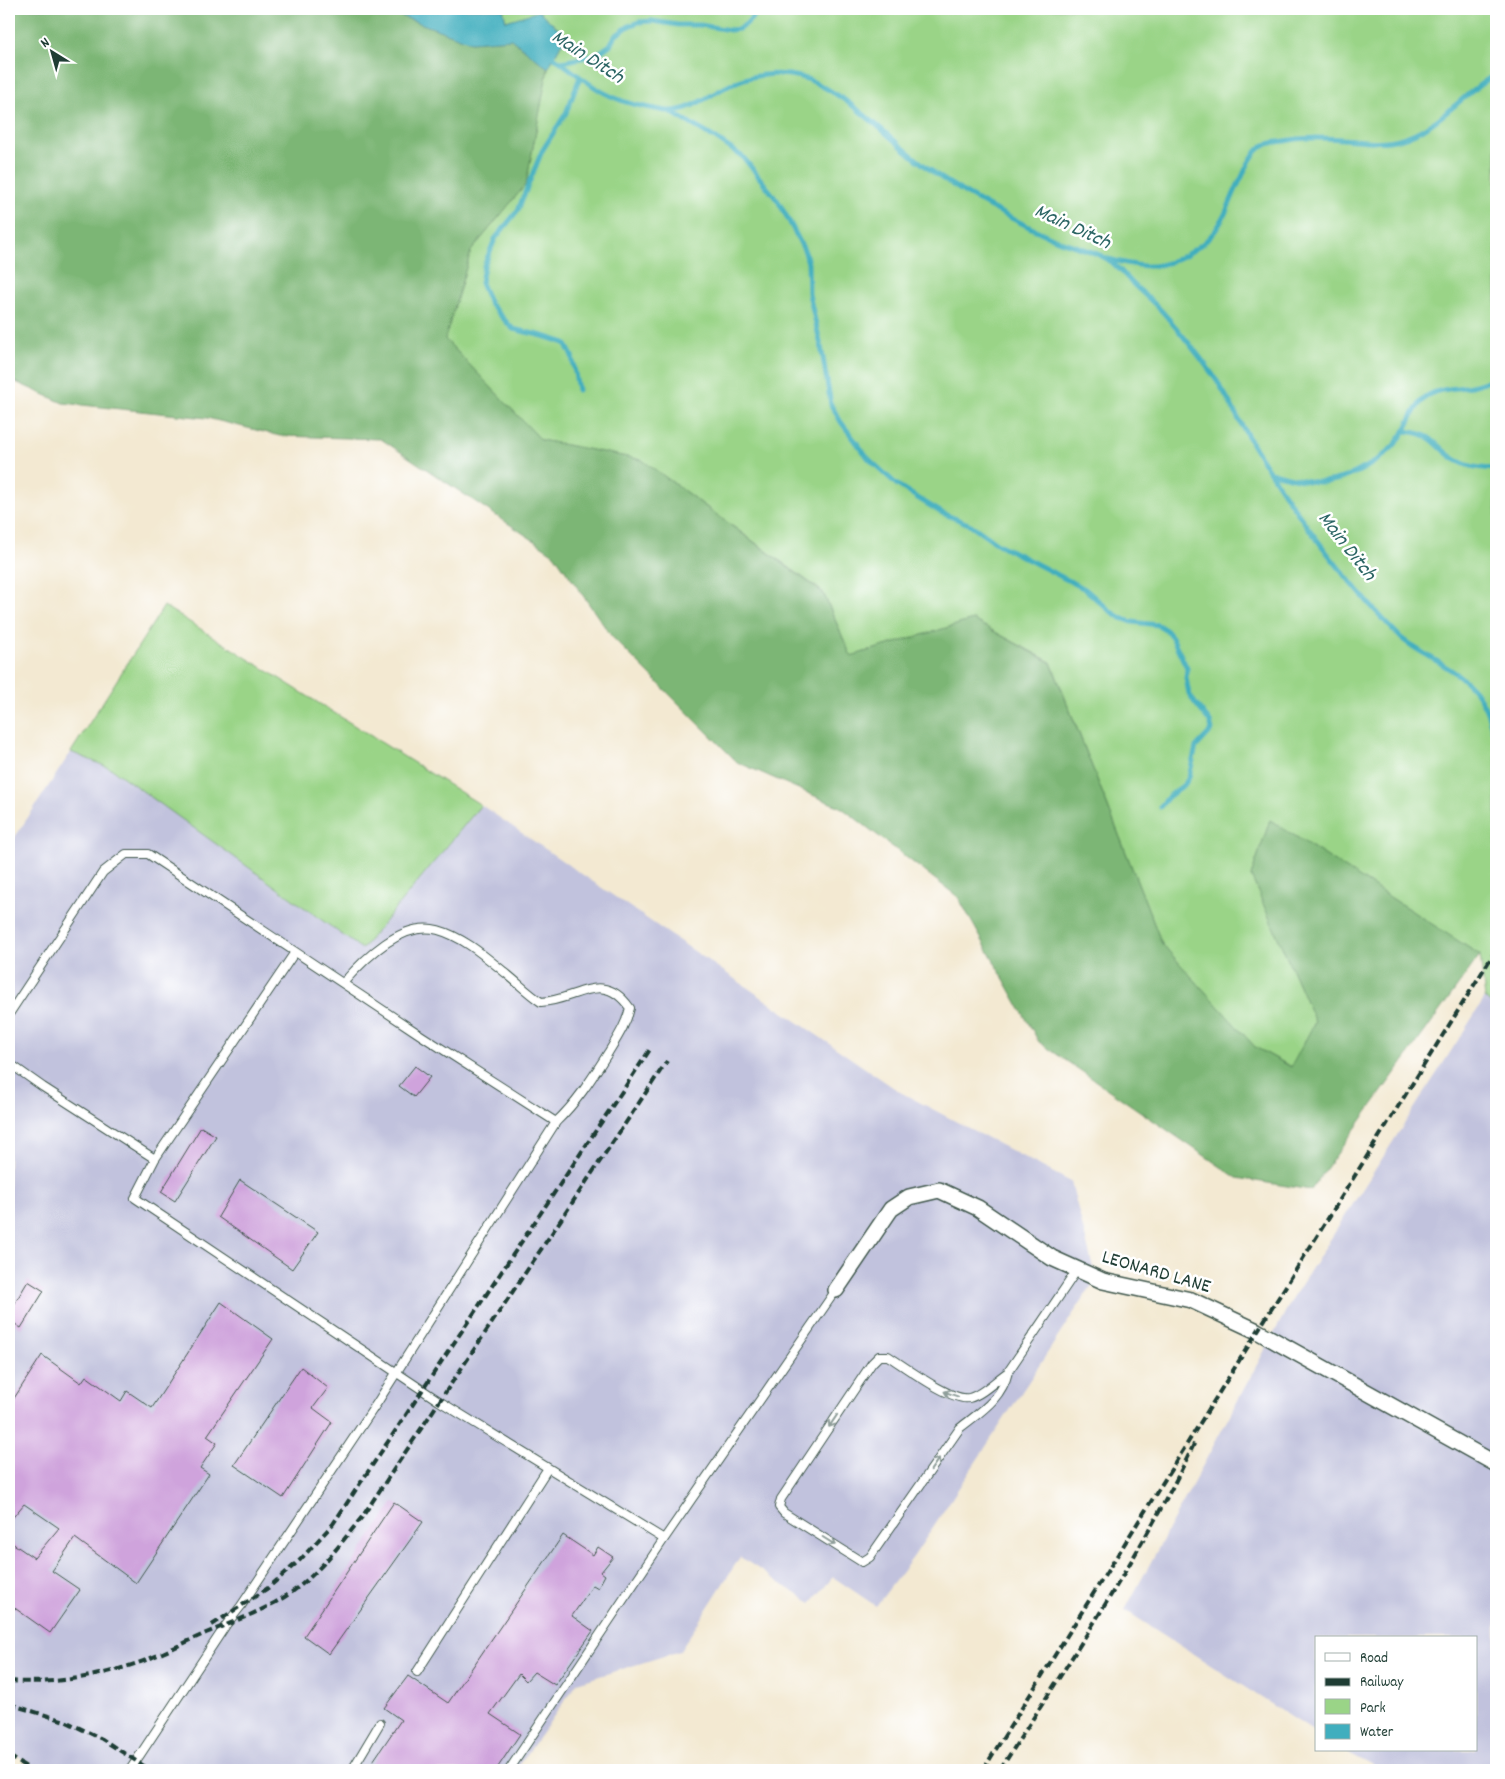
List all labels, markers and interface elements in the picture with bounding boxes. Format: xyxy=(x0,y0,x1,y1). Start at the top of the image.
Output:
water label: Main Ditch xyxy=(545,23,630,93)
north arrow xyxy=(28,28,78,78)
text: N xyxy=(37,33,54,53)
water label: Main Ditch xyxy=(1029,197,1116,259)
water label: Main Ditch xyxy=(1309,506,1384,589)
street label: LEONARD LANE xyxy=(1098,1244,1214,1302)
one-way arrow xyxy=(944,1389,959,1398)
one-way arrow xyxy=(828,1414,838,1428)
one-way arrow xyxy=(930,1457,940,1471)
one-way arrow xyxy=(822,1536,836,1547)
legend xyxy=(1315,1636,1478,1752)
text: Road xyxy=(1360,1648,1388,1670)
text: Railway xyxy=(1360,1672,1404,1694)
text: Park xyxy=(1360,1698,1386,1720)
text: Water xyxy=(1360,1722,1394,1744)

